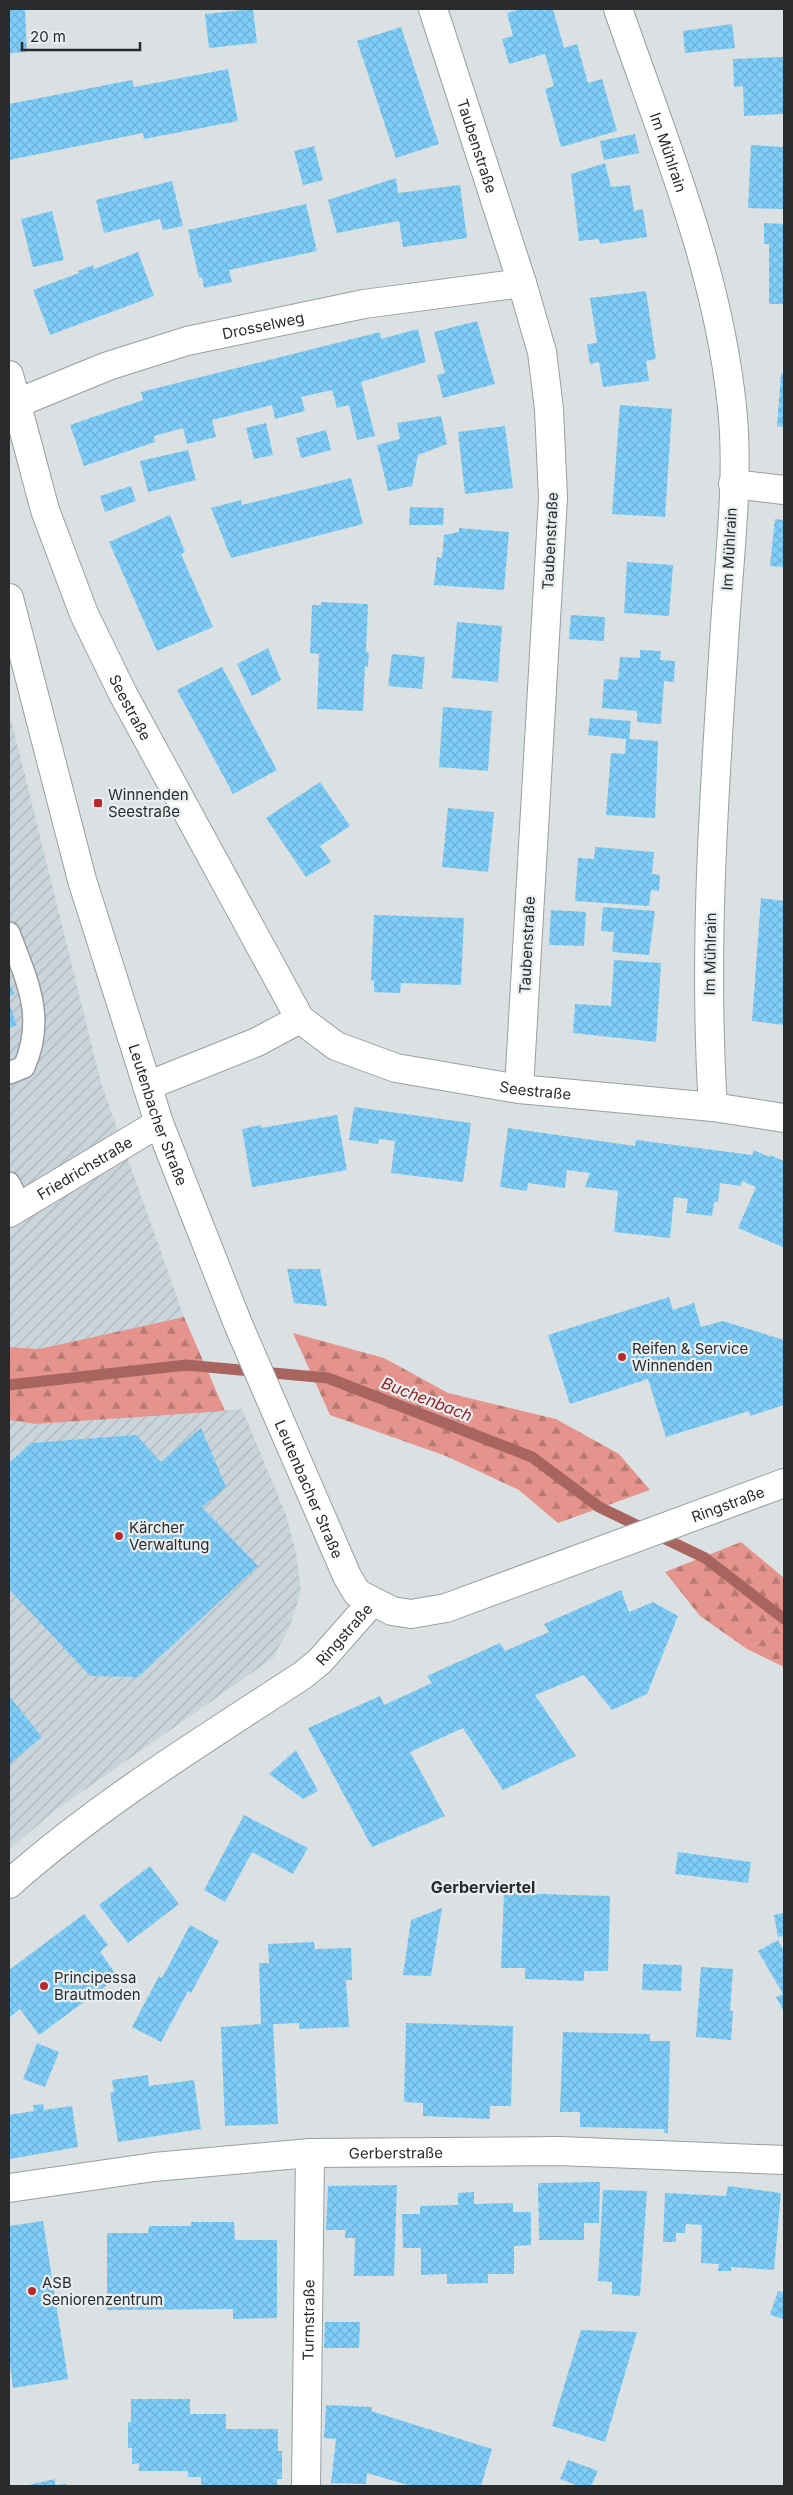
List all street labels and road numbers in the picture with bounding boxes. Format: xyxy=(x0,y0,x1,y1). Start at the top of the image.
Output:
street label: Taubenstraße xyxy=(453,97,502,195)
street label: Im Mühlrain xyxy=(646,110,691,194)
street label: Drosselweg xyxy=(220,307,306,343)
street label: Taubenstraße xyxy=(538,492,562,590)
street label: Im Mühlrain xyxy=(717,507,741,591)
street label: Seestraße xyxy=(105,671,156,744)
street label: Taubenstraße xyxy=(515,896,539,994)
street label: Im Mühlrain xyxy=(700,912,720,996)
street label: Leutenbacher Straße xyxy=(125,1041,192,1188)
street label: Seestraße xyxy=(498,1076,572,1103)
street label: Friedrichstraße xyxy=(33,1132,136,1204)
street label: Leutenbacher Straße xyxy=(271,1417,348,1561)
street label: Ringstraße xyxy=(689,1482,767,1526)
street label: Ringstraße xyxy=(311,1599,376,1669)
street label: Gerberstraße xyxy=(349,2142,443,2162)
street label: Turmstraße xyxy=(298,2279,318,2361)

